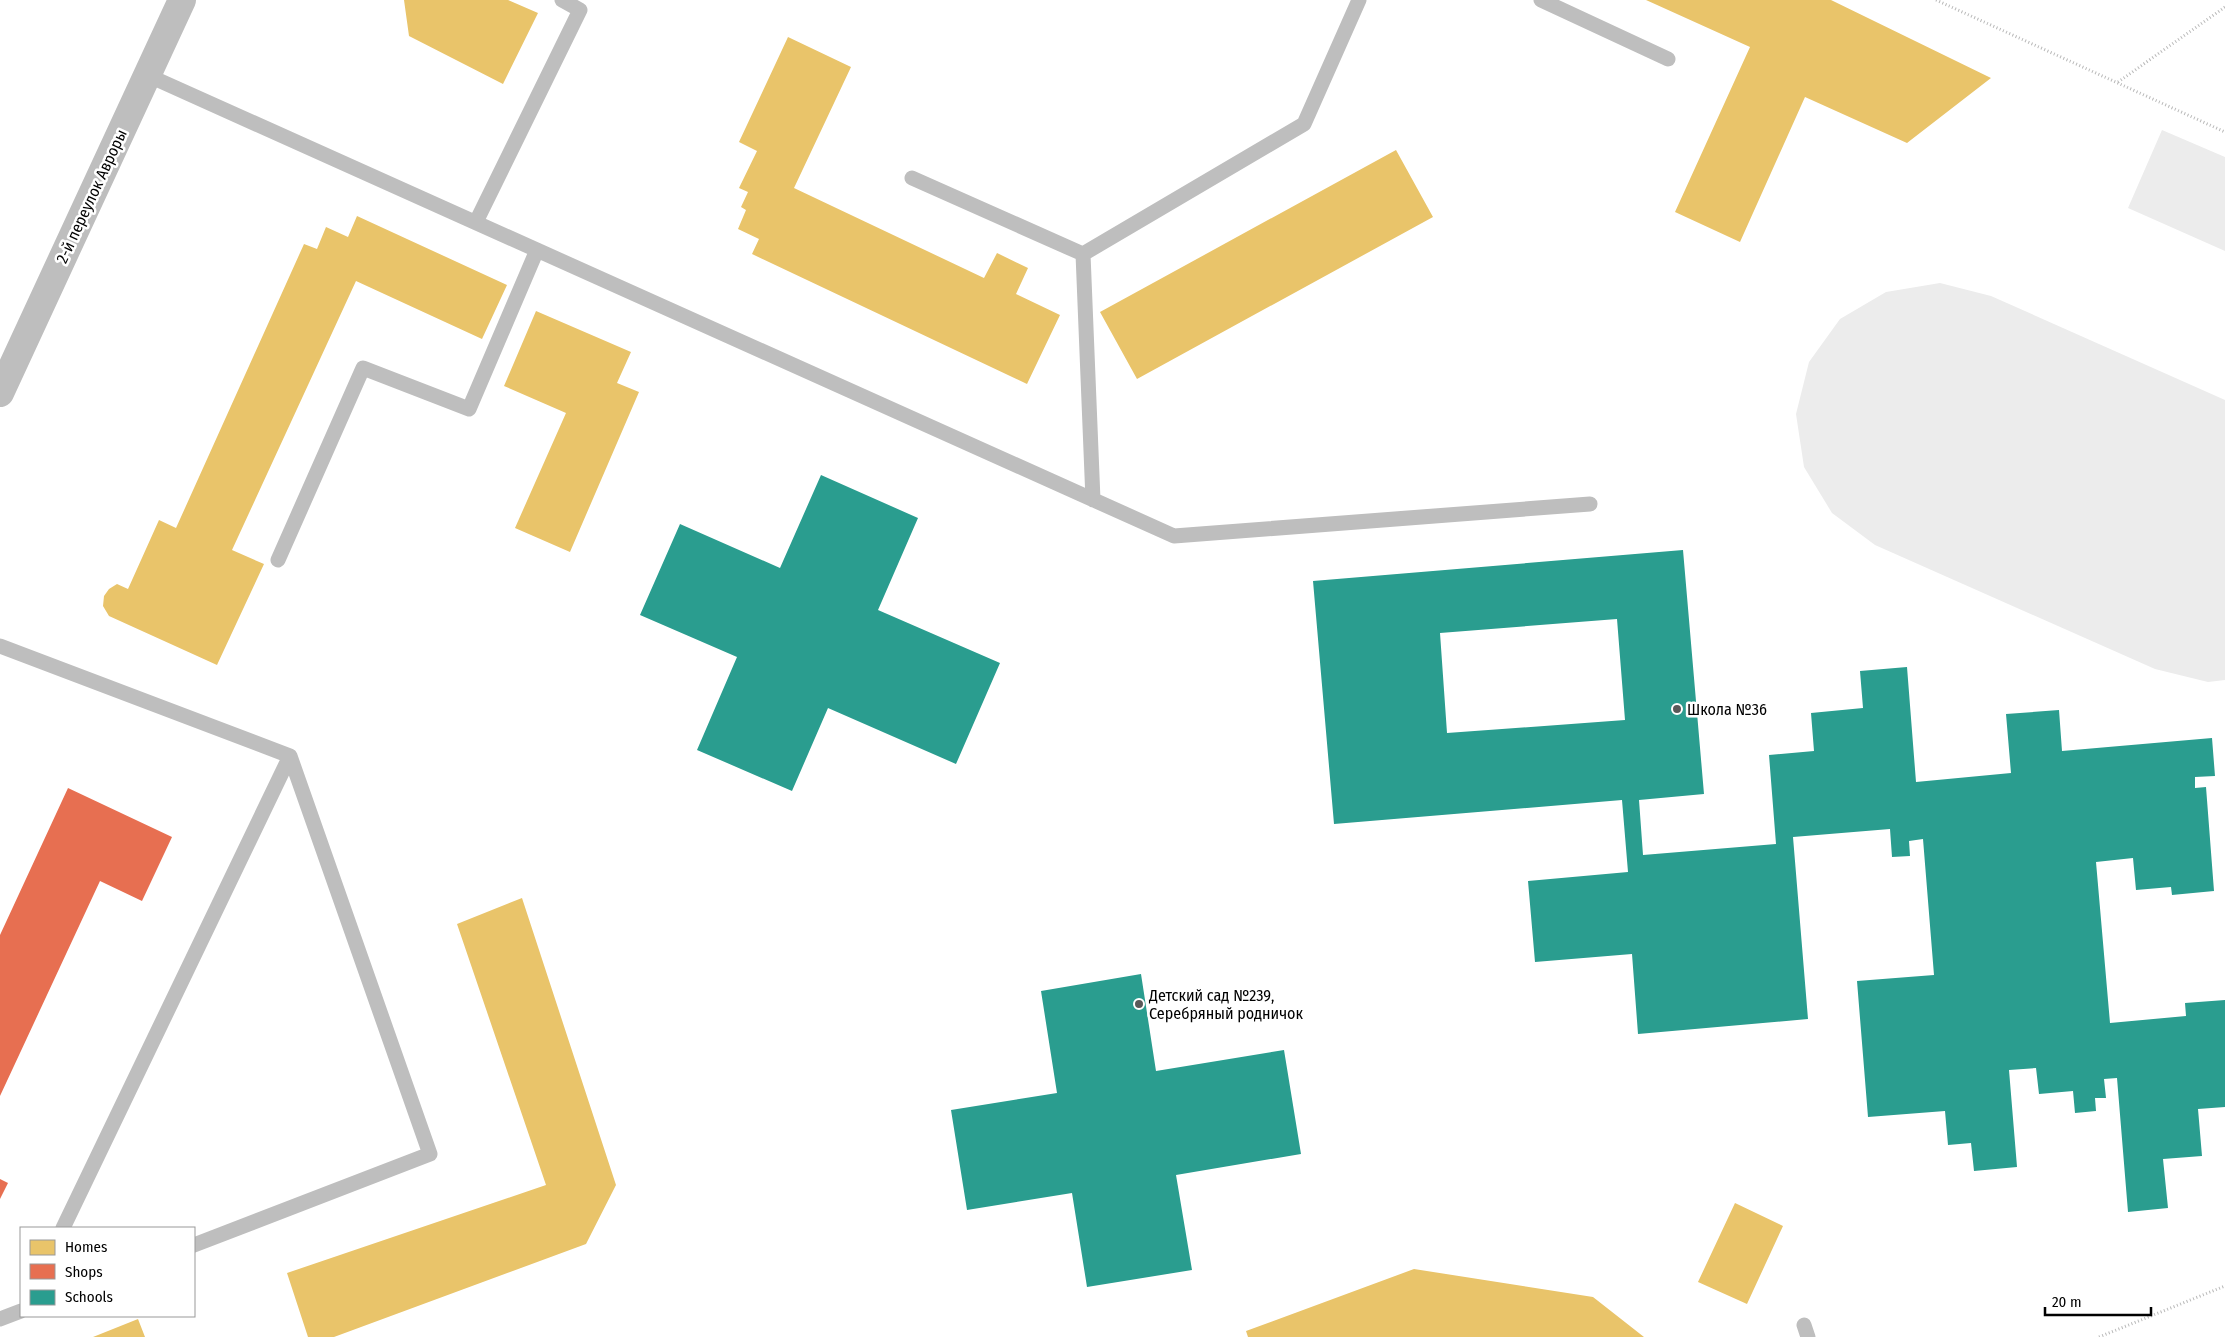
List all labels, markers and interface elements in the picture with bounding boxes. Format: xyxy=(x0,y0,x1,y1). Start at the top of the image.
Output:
street label: 2-й переулок Авроры xyxy=(52,126,131,266)
place label: Школа №36 xyxy=(1687,700,1767,719)
marker: Школа №36 xyxy=(1671,703,1683,715)
place label: Детский сад №239, Серебряный родничок xyxy=(1148,986,1304,1023)
marker: Детский сад №239, Серебряный родничок xyxy=(1133,998,1145,1010)
legend xyxy=(20,1227,195,1317)
text: Homes xyxy=(65,1238,107,1256)
text: Shops xyxy=(65,1263,103,1281)
scale bar xyxy=(2045,1284,2151,1316)
text: Schools xyxy=(65,1288,113,1306)
text: 20 m xyxy=(2052,1293,2082,1311)

